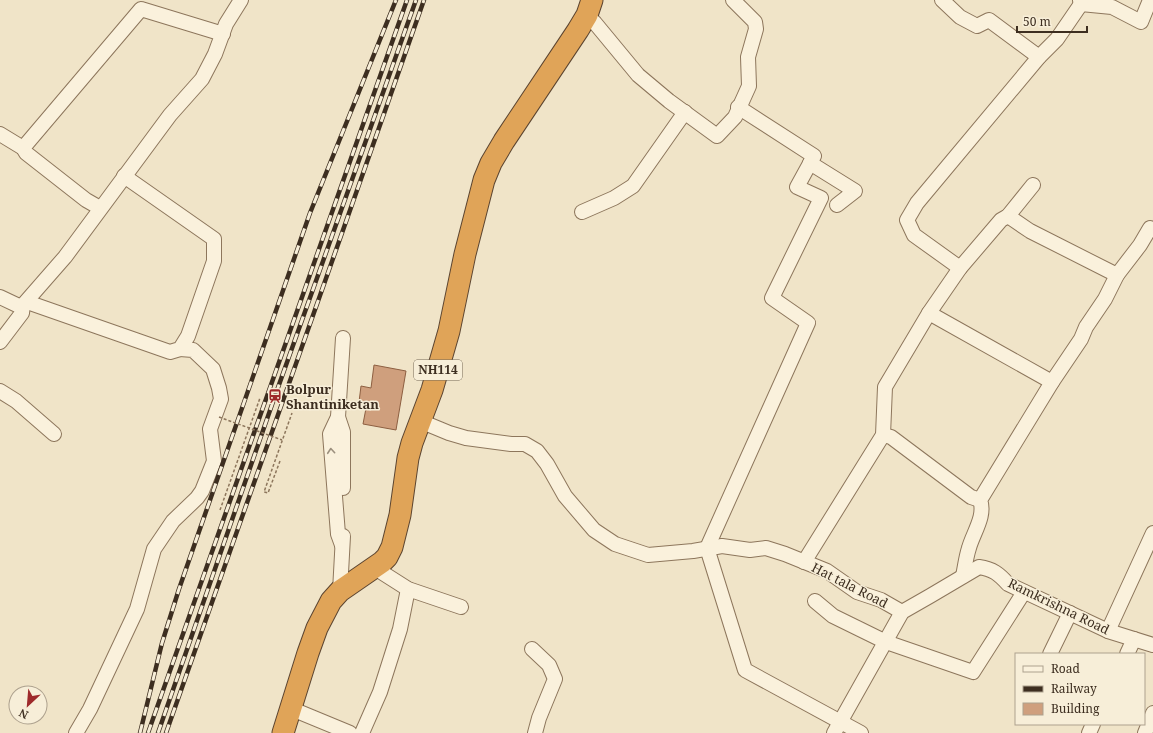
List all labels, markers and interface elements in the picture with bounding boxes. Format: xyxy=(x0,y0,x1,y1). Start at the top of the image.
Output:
scale bar xyxy=(1017,8,1087,34)
text: 50 m xyxy=(1023,13,1051,30)
road number: NH114 xyxy=(414,360,462,380)
place label: Bolpur Shantiniketan xyxy=(286,380,379,413)
station icon: Bolpur Shantiniketan xyxy=(267,388,283,404)
one-way arrow xyxy=(327,448,336,455)
street label: Hat tala Road xyxy=(809,558,891,612)
street label: Ramkrishna Road xyxy=(1005,574,1113,638)
legend xyxy=(1015,653,1145,725)
text: Road xyxy=(1051,660,1081,677)
text: Railway xyxy=(1051,680,1097,697)
north arrow xyxy=(8,685,48,725)
text: Building xyxy=(1051,700,1100,717)
text: N xyxy=(16,706,31,723)

